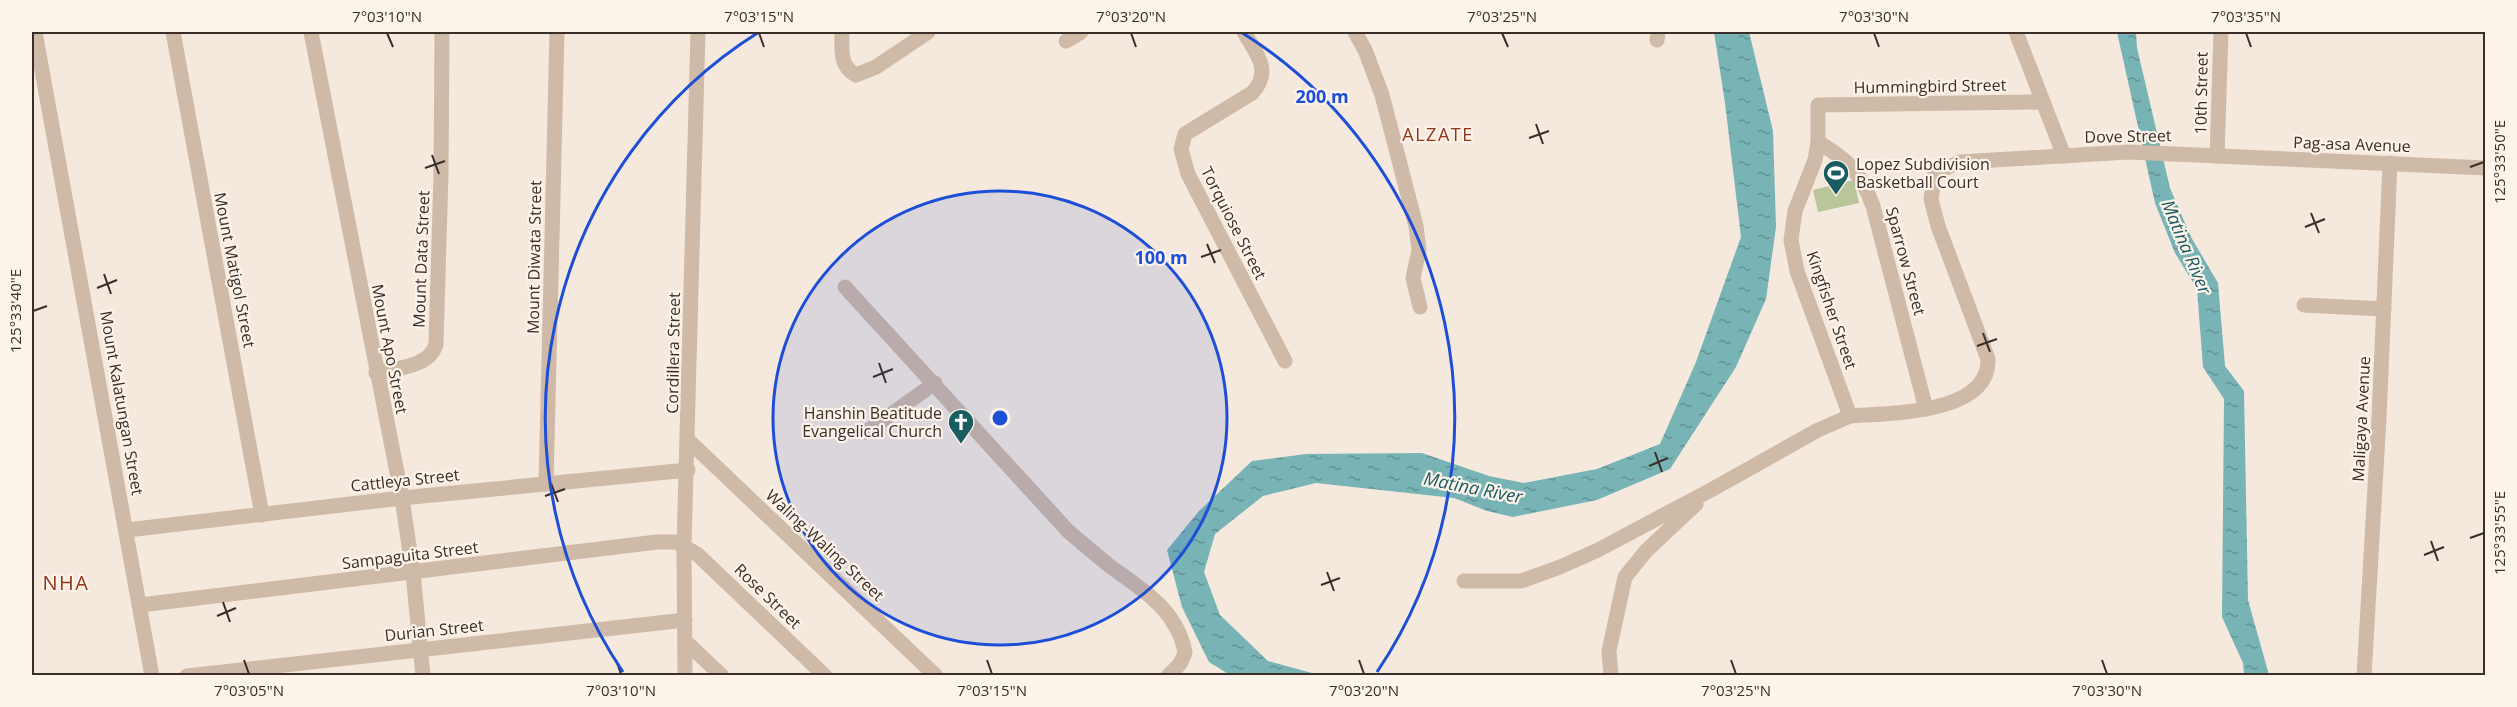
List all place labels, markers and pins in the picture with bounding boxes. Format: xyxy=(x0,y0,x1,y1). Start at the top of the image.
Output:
place label: Lopez Subdivision Basketball Court xyxy=(1856,153,1990,193)
sports icon: Lopez Subdivision Basketball Court xyxy=(1821,158,1851,196)
place label: Hanshin Beatitude Evangelical Church xyxy=(802,402,942,442)
church icon: Hanshin Beatitude Evangelical Church xyxy=(946,407,976,445)
centre of rings xyxy=(990,408,1010,428)

